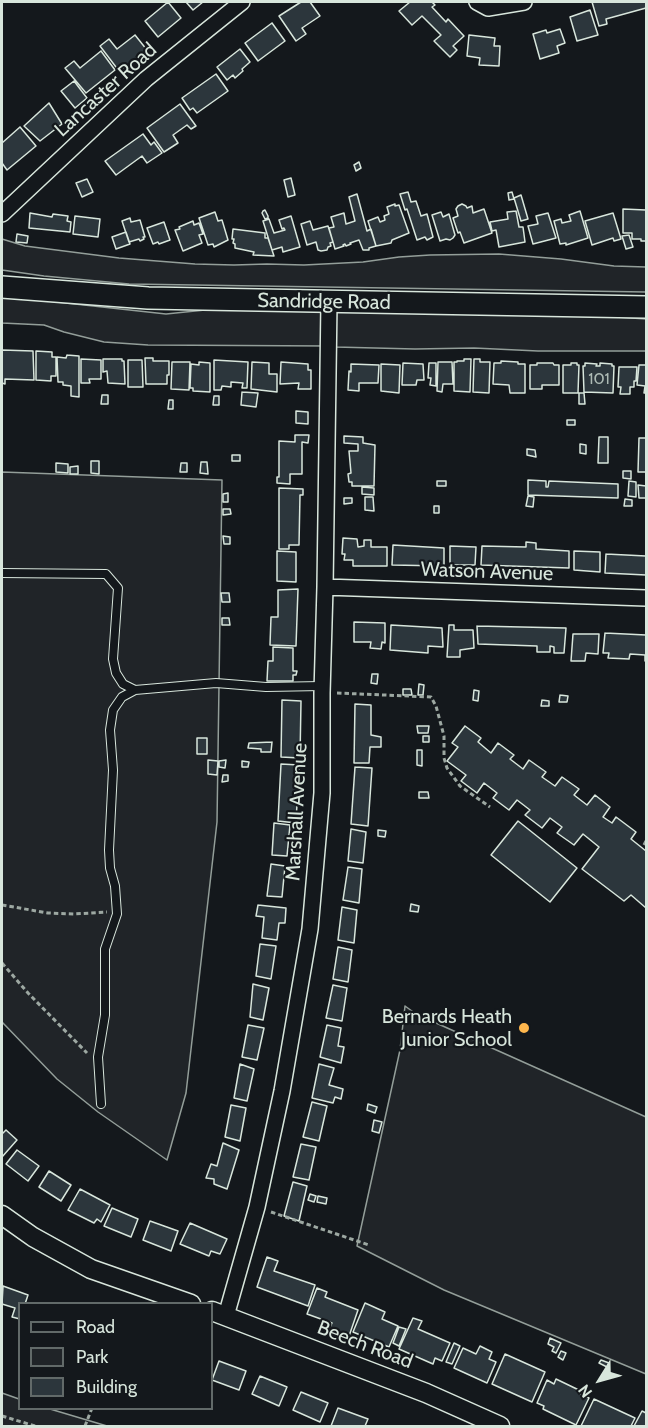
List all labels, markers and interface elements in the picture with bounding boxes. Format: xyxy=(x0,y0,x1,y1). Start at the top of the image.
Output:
street label: Lancaster Road xyxy=(50,38,162,142)
street label: Sandridge Road xyxy=(257,289,391,315)
house number: 101 xyxy=(588,369,610,389)
street label: Watson Avenue xyxy=(420,558,554,586)
street label: Marshall Avenue xyxy=(281,742,313,882)
place label: Bernards Heath Junior School xyxy=(382,1005,512,1052)
marker: Bernards Heath Junior School xyxy=(517,1021,531,1035)
legend xyxy=(18,1302,213,1410)
text: Road xyxy=(76,1316,115,1338)
street label: Beech Road xyxy=(314,1316,416,1374)
text: Park xyxy=(76,1346,108,1368)
north arrow xyxy=(570,1350,630,1410)
text: Building xyxy=(76,1376,137,1398)
text: N xyxy=(574,1381,596,1401)

